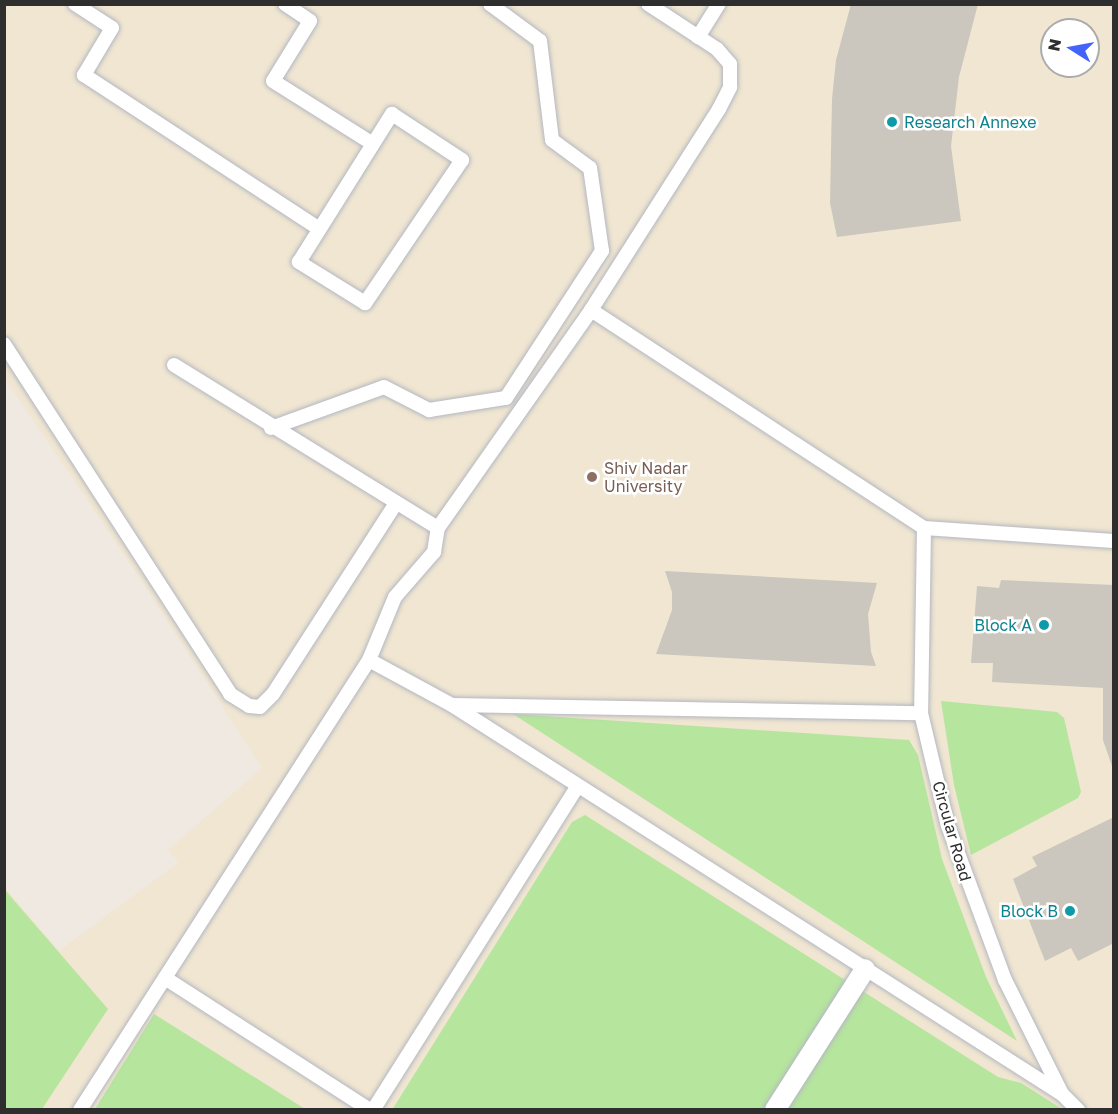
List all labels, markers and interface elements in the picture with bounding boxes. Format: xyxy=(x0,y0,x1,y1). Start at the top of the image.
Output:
north arrow xyxy=(1040,18,1100,78)
text: N xyxy=(1043,37,1065,53)
place label: Research Annexe xyxy=(904,112,1037,132)
marker: Research Annexe xyxy=(885,115,899,129)
place label: Shiv Nadar University xyxy=(604,458,688,496)
marker: Shiv Nadar University xyxy=(585,470,599,484)
place label: Block A xyxy=(974,615,1032,635)
marker: Block A xyxy=(1037,618,1051,632)
street label: Circular Road xyxy=(929,779,975,883)
place label: Block B xyxy=(1000,901,1058,921)
marker: Block B xyxy=(1063,904,1077,918)

